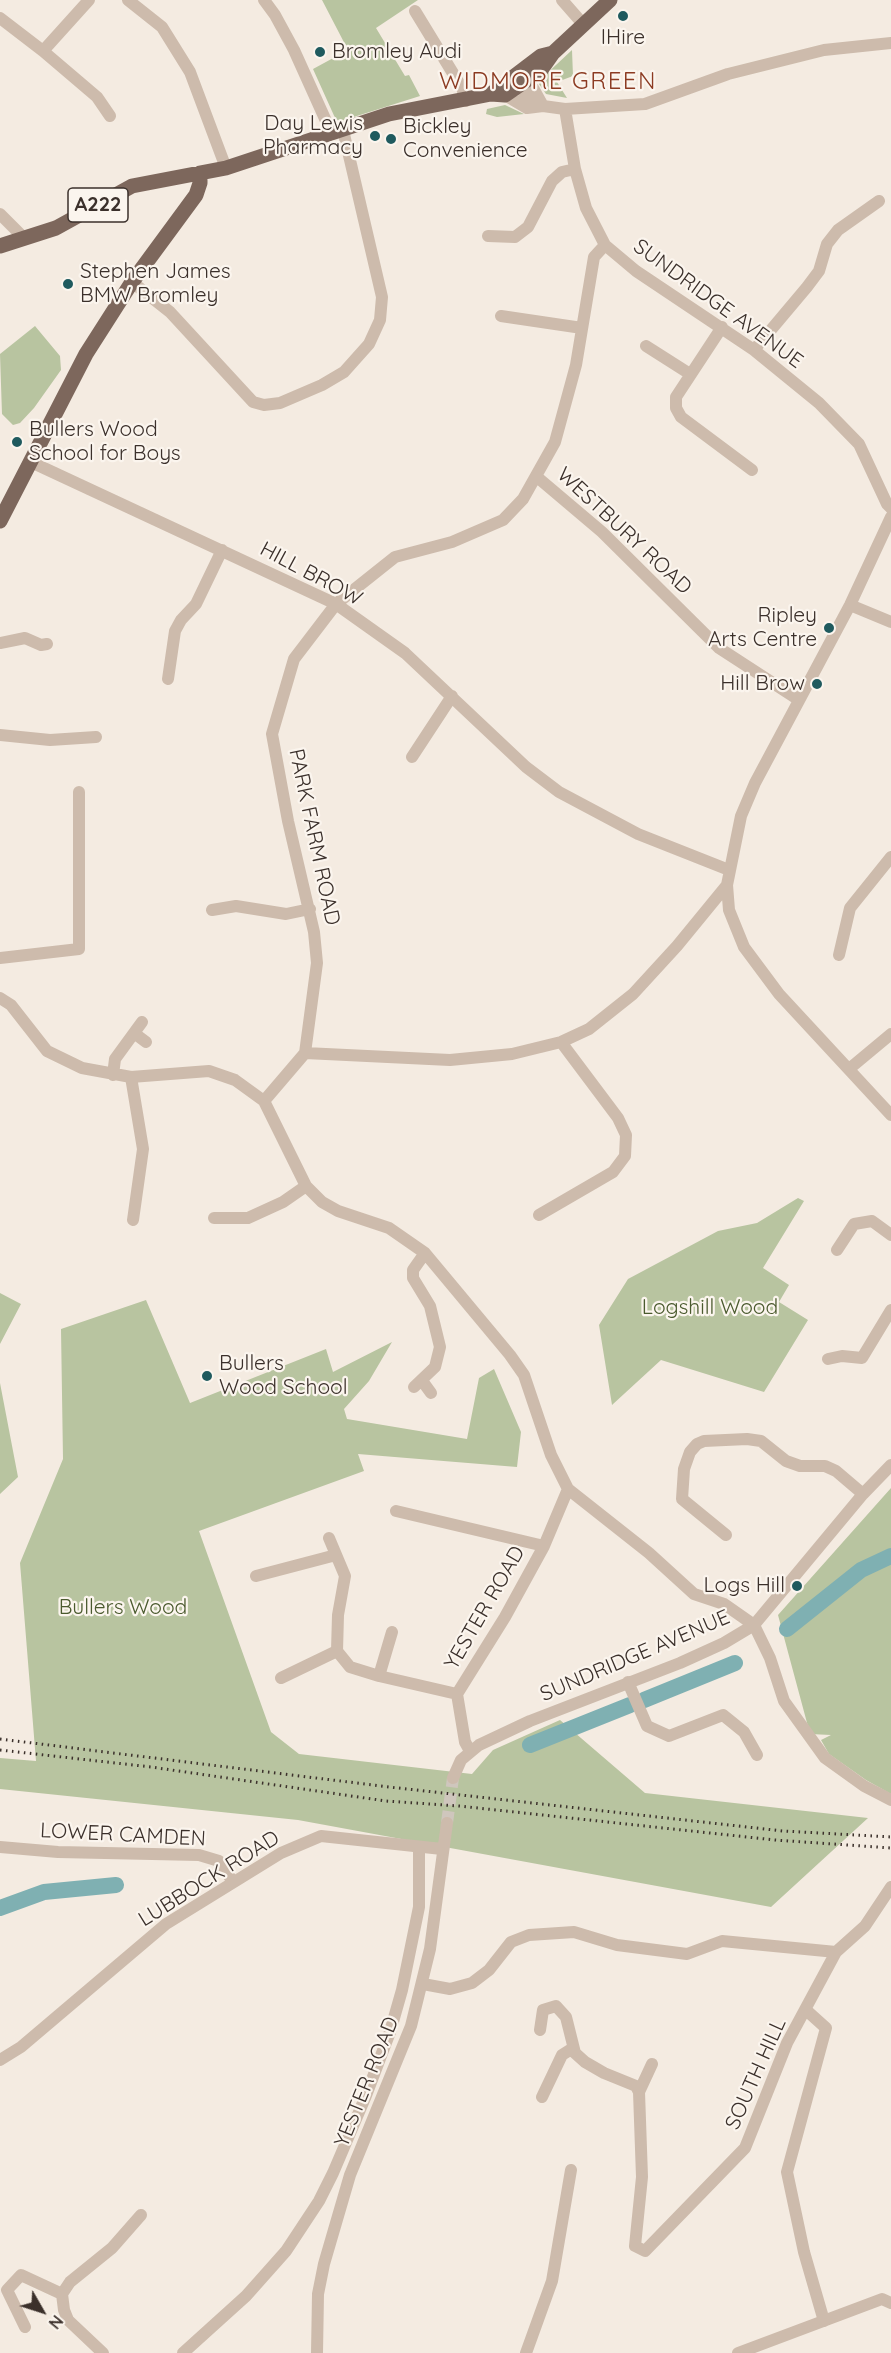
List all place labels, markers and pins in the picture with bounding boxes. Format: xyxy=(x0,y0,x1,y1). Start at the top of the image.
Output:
marker: IHire xyxy=(616,9,630,23)
place label: IHire xyxy=(601,25,645,51)
place label: Bromley Audi xyxy=(332,39,462,65)
marker: Bromley Audi xyxy=(313,45,327,59)
place label: Day Lewis Pharmacy xyxy=(263,111,363,161)
place label: Bickley Convenience xyxy=(403,114,528,164)
marker: Day Lewis Pharmacy xyxy=(368,129,382,143)
marker: Bickley Convenience xyxy=(384,132,398,146)
place label: Stephen James BMW Bromley xyxy=(80,259,231,309)
marker: Stephen James BMW Bromley xyxy=(61,277,75,291)
place label: Bullers Wood School for Boys xyxy=(29,417,181,467)
marker: Bullers Wood School for Boys xyxy=(10,435,24,449)
place label: Ripley Arts Centre xyxy=(708,603,817,653)
marker: Ripley Arts Centre xyxy=(822,621,836,635)
place label: Hill Brow xyxy=(720,671,805,697)
marker: Hill Brow xyxy=(810,677,824,691)
place label: Bullers Wood School xyxy=(219,1351,348,1401)
marker: Bullers Wood School xyxy=(200,1369,214,1383)
place label: Logs Hill xyxy=(703,1573,785,1599)
marker: Logs Hill xyxy=(790,1579,804,1593)

